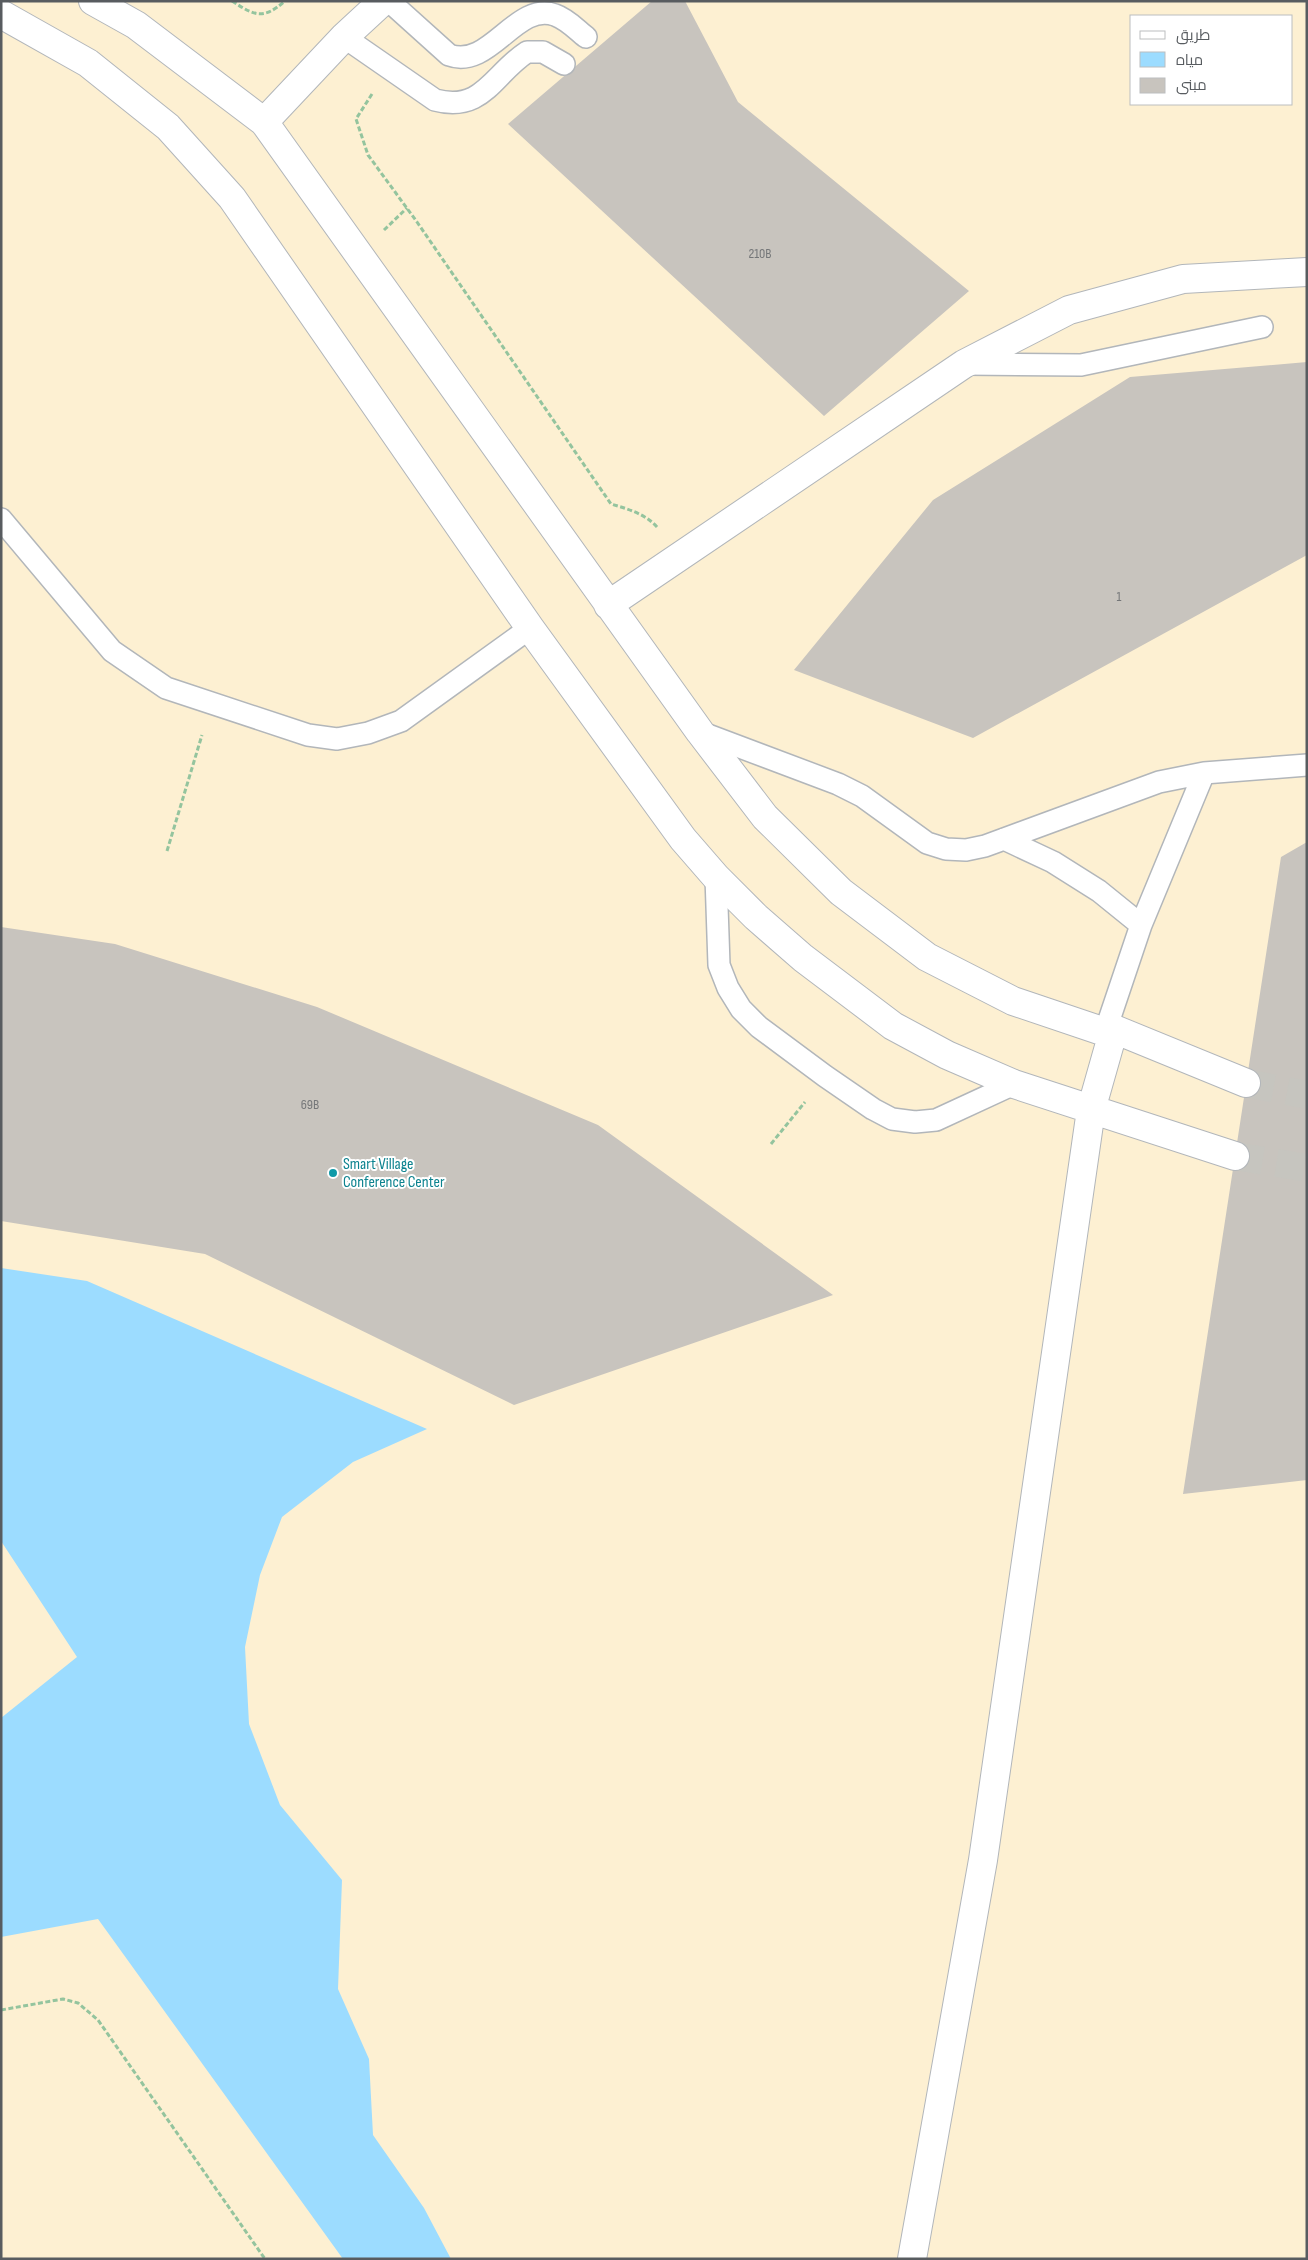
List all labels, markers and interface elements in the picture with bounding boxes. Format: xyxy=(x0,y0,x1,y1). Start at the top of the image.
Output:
legend xyxy=(1130,15,1293,105)
text: طريق xyxy=(1176,26,1210,45)
text: مياه xyxy=(1176,51,1203,70)
text: مبنى xyxy=(1176,76,1207,95)
house number: 210B xyxy=(748,245,772,262)
house number: 1 xyxy=(1117,588,1122,605)
house number: 69B xyxy=(301,1096,319,1113)
place label: Smart Village Conference Center xyxy=(343,1155,445,1192)
marker: Smart Village Conference Center xyxy=(327,1167,339,1179)

